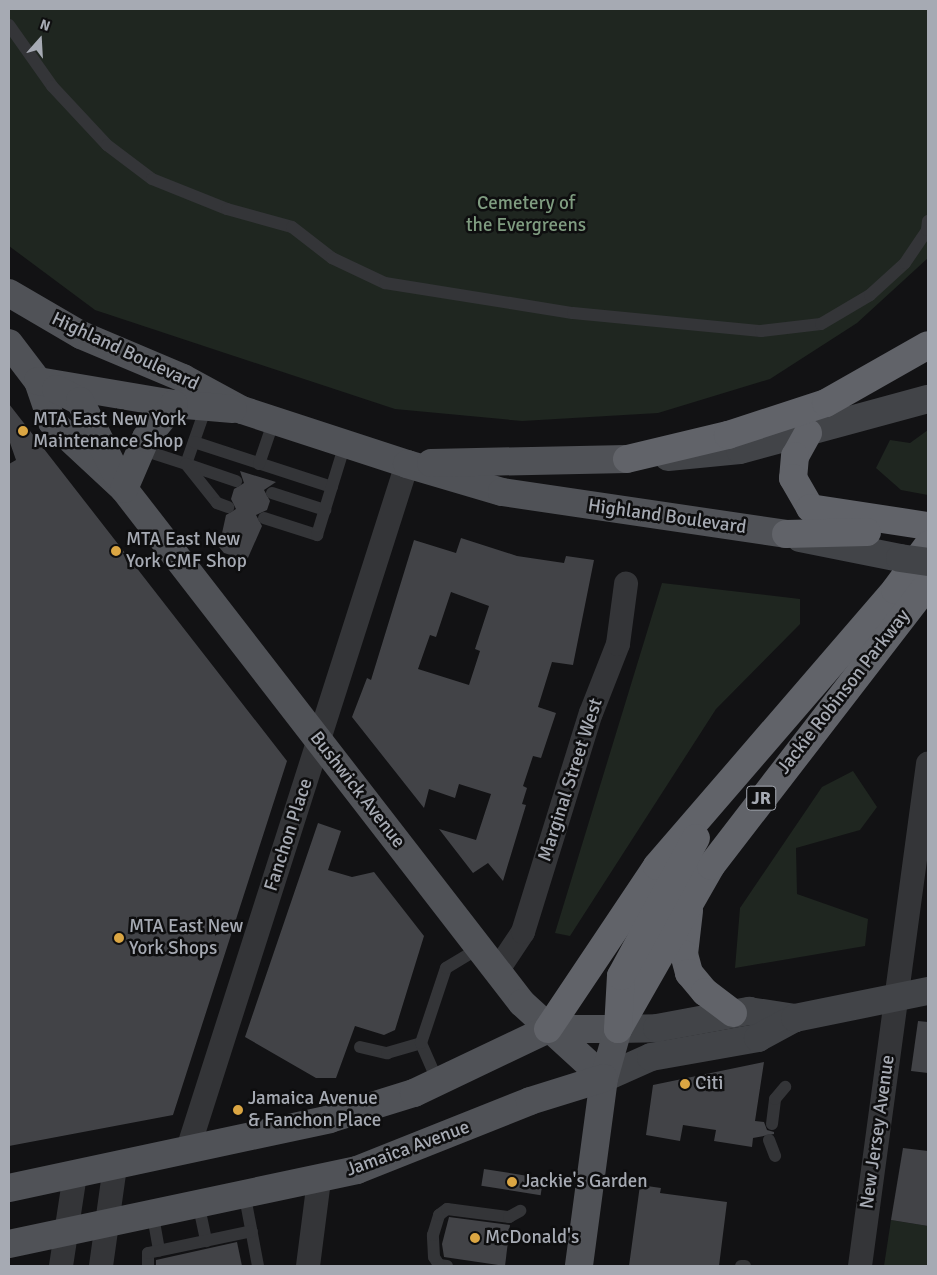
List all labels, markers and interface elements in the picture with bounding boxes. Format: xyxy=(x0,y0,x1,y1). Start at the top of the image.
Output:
north arrow xyxy=(15,15,65,65)
text: N xyxy=(38,16,52,35)
park label: Cemetery of the Evergreens xyxy=(466,193,586,237)
street label: Highland Boulevard xyxy=(48,308,202,396)
place label: MTA East New York Maintenance Shop xyxy=(33,409,186,453)
marker: MTA East New York Maintenance Shop xyxy=(17,425,29,437)
street label: Highland Boulevard xyxy=(586,495,748,539)
place label: MTA East New York CMF Shop xyxy=(126,529,247,573)
marker: MTA East New York CMF Shop xyxy=(110,545,122,557)
street label: Jackie Robinson Parkway xyxy=(773,605,915,779)
street label: Marginal Street West xyxy=(534,696,608,864)
street label: Bushwick Avenue xyxy=(304,727,410,853)
street label: Fanchon Place xyxy=(260,776,318,894)
road number: JR xyxy=(746,782,776,814)
place label: MTA East New York Shops xyxy=(129,916,243,960)
marker: MTA East New York Shops xyxy=(113,932,125,944)
street label: New Jersey Avenue xyxy=(856,1054,900,1210)
place label: Citi xyxy=(695,1073,723,1095)
marker: Citi xyxy=(679,1078,691,1090)
place label: Jamaica Avenue & Fanchon Place xyxy=(248,1088,381,1132)
marker: Jamaica Avenue & Fanchon Place xyxy=(232,1104,244,1116)
street label: Jamaica Avenue xyxy=(343,1116,473,1182)
place label: Jackie's Garden xyxy=(522,1171,648,1193)
marker: Jackie's Garden xyxy=(506,1176,518,1188)
place label: McDonald's xyxy=(485,1227,579,1249)
marker: McDonald's xyxy=(469,1232,481,1244)

